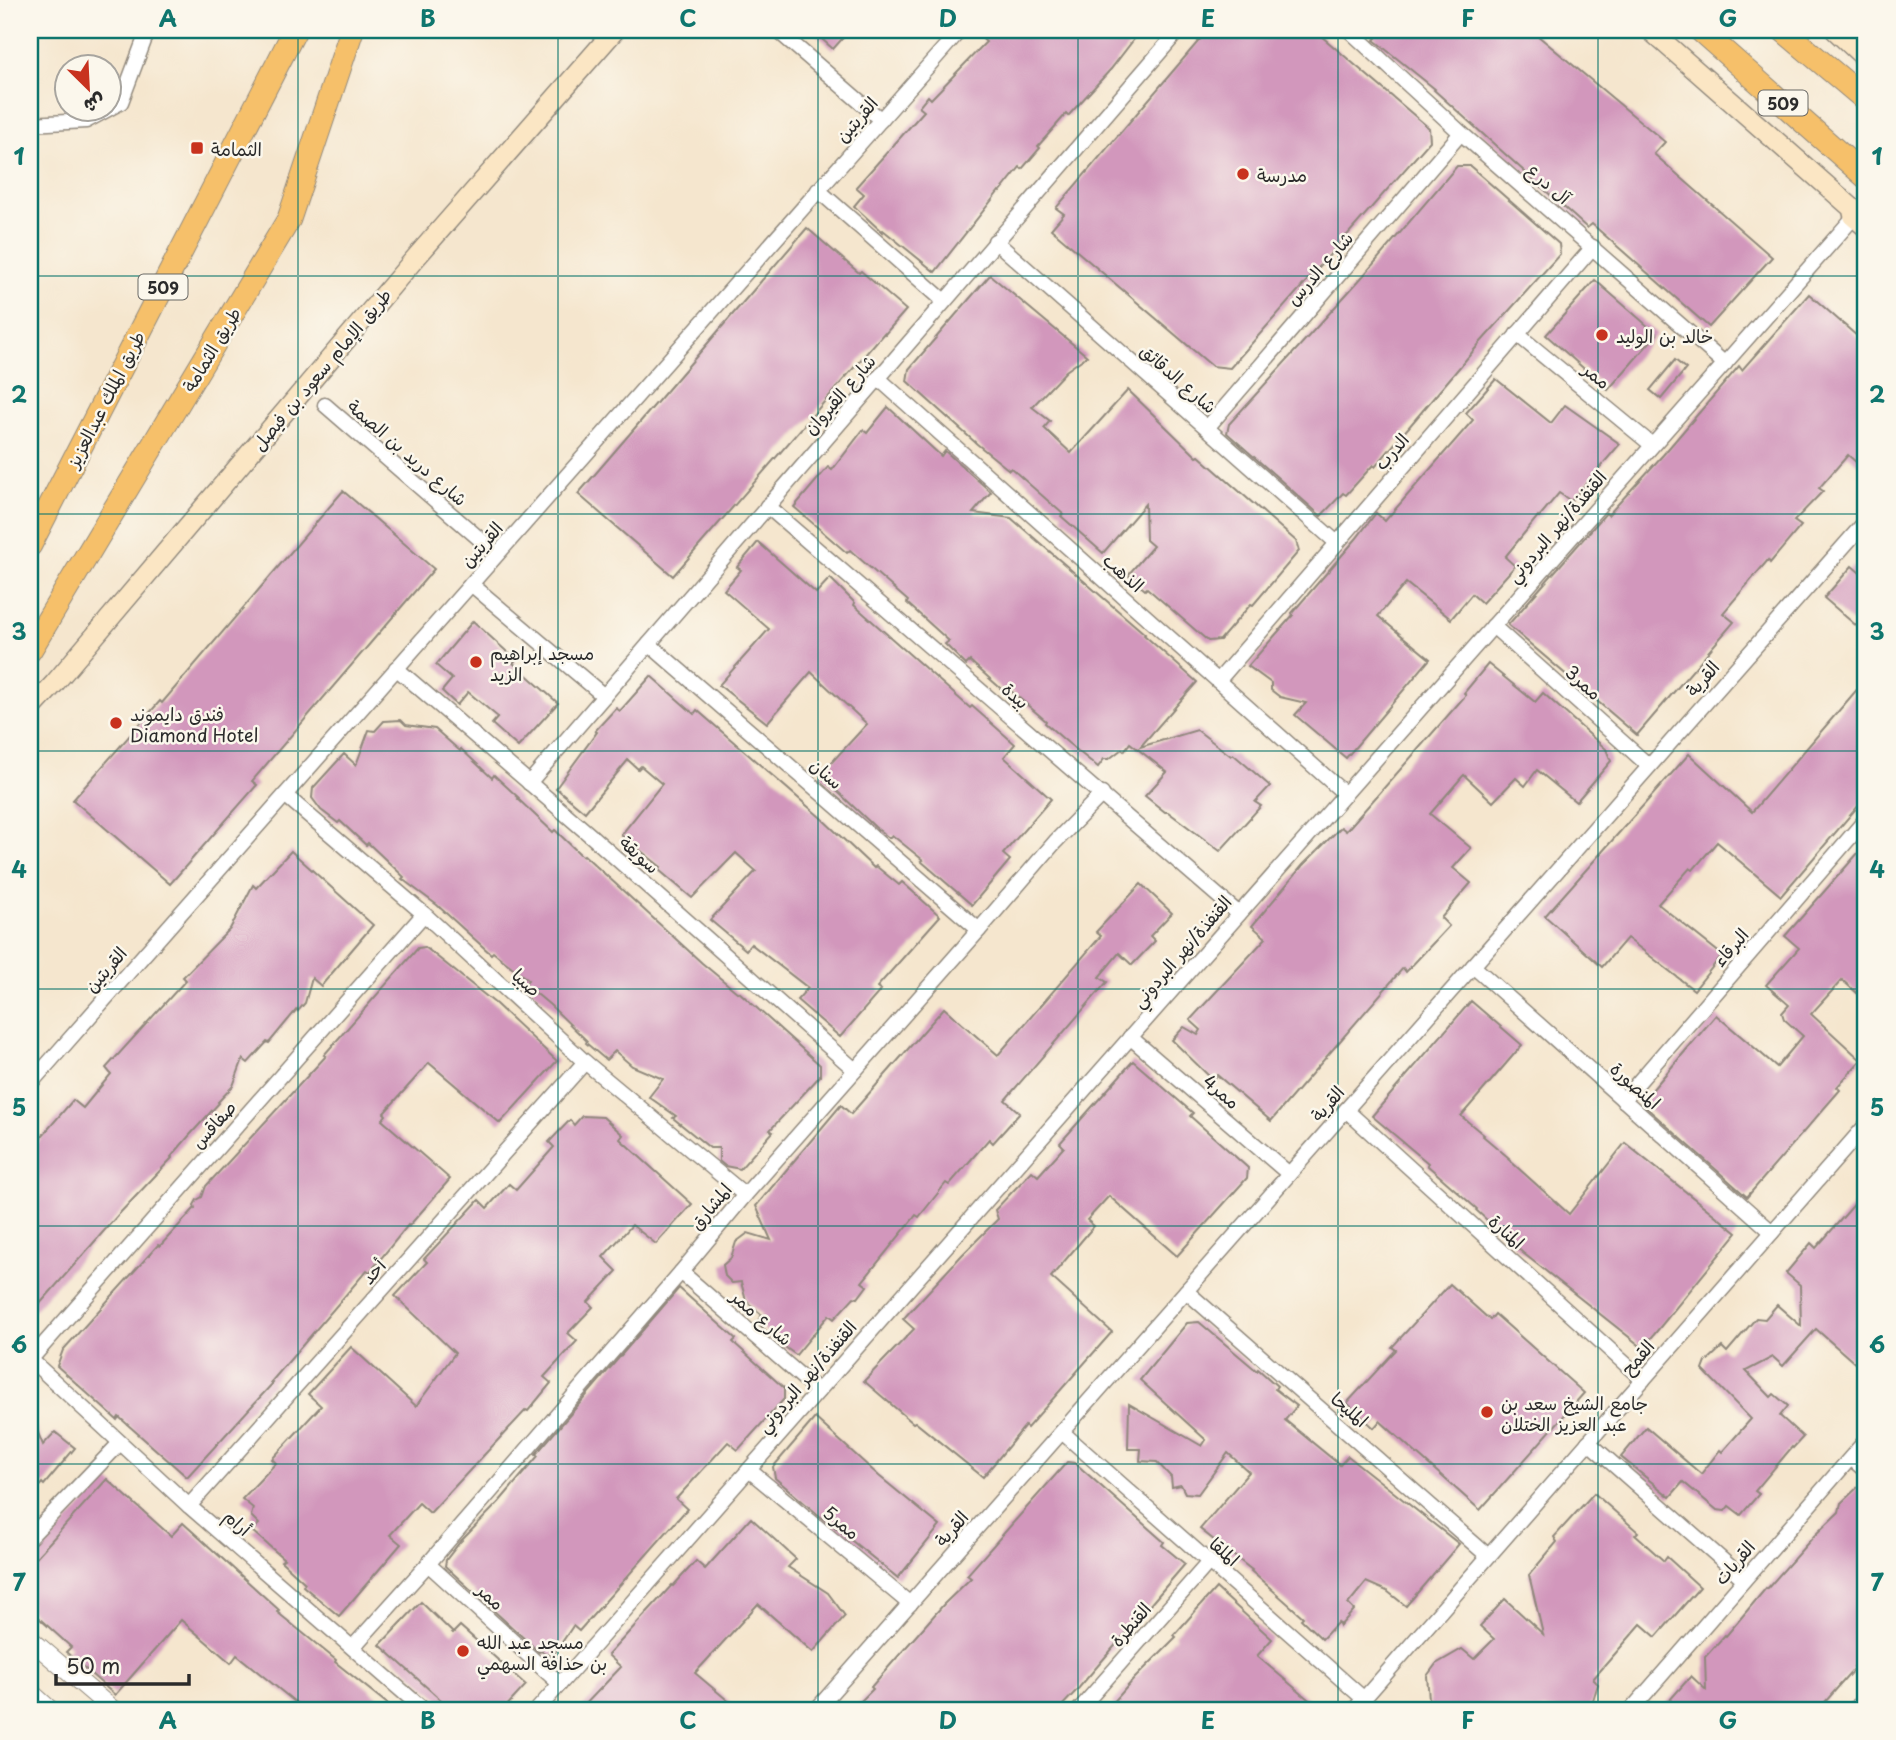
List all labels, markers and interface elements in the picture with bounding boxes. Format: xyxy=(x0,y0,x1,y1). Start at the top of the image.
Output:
text: A xyxy=(159,0,177,35)
text: B xyxy=(420,0,436,35)
text: C xyxy=(679,0,697,35)
text: D xyxy=(939,0,957,35)
text: E xyxy=(1201,0,1215,35)
text: F xyxy=(1461,0,1475,35)
text: G xyxy=(1719,0,1737,35)
north arrow xyxy=(52,52,122,122)
text: ش xyxy=(80,87,111,122)
street label: القريتين xyxy=(828,90,884,148)
road number: 509 xyxy=(1758,90,1808,116)
place label: الثمامة xyxy=(211,135,262,162)
text: 1 xyxy=(14,138,25,173)
text: 1 xyxy=(1872,138,1883,173)
marker: الثمامة xyxy=(189,140,205,156)
street label: آل درع xyxy=(1521,156,1578,211)
place label: مدرسة xyxy=(1257,161,1307,188)
marker: مدرسة xyxy=(1235,166,1251,182)
street label: شارع الدرس xyxy=(1279,225,1359,311)
road number: 509 xyxy=(138,274,188,300)
street label: طريق الإمام سعود بن فيصل xyxy=(245,282,399,457)
street label: طريق الثمامة xyxy=(175,301,247,397)
place label: خالد بن الوليد xyxy=(1616,322,1713,349)
street label: طريق الملك عبدالعزيز xyxy=(58,326,151,474)
marker: خالد بن الوليد xyxy=(1594,327,1610,343)
street label: شارع الدقائق xyxy=(1135,337,1223,419)
street label: شارع القيروان xyxy=(796,348,882,440)
street label: ممر xyxy=(1576,354,1617,395)
text: 2 xyxy=(11,376,27,411)
text: 2 xyxy=(1869,376,1885,411)
street label: شارع دريد بن الصمة xyxy=(342,392,474,512)
street label: الدرب xyxy=(1367,427,1415,475)
street label: القنفذة/نهر البردوني xyxy=(1500,464,1615,591)
street label: القريتين xyxy=(453,515,509,573)
street label: الذهب xyxy=(1097,546,1151,598)
text: 3 xyxy=(11,613,27,648)
text: 3 xyxy=(1869,613,1885,648)
place label: مسجد إبراهيم الزيد xyxy=(490,639,594,687)
marker: مسجد إبراهيم الزيد xyxy=(468,654,484,670)
street label: القرية xyxy=(1679,654,1725,702)
street label: ممر3 xyxy=(1560,658,1608,706)
street label: بيدة xyxy=(996,675,1036,715)
place label: فندق دايموند Diamond Hotel xyxy=(130,700,258,748)
marker: فندق دايموند Diamond Hotel xyxy=(108,715,124,731)
street label: سنان xyxy=(805,751,849,795)
street label: سويقة xyxy=(614,829,666,879)
text: 4 xyxy=(11,851,27,886)
text: 4 xyxy=(1869,851,1885,886)
street label: القنفذة/نهر البردوني xyxy=(1125,889,1240,1016)
street label: البرقاء xyxy=(1706,922,1754,972)
street label: القريتين xyxy=(77,940,133,998)
street label: صبيا xyxy=(506,962,548,1002)
street label: المنصورة xyxy=(1605,1055,1667,1115)
street label: ممر4 xyxy=(1198,1067,1246,1115)
street label: القرية xyxy=(1304,1079,1350,1127)
text: 5 xyxy=(12,1089,26,1124)
text: 5 xyxy=(1870,1089,1884,1124)
street label: صفاقس xyxy=(184,1094,242,1154)
street label: المشارق xyxy=(682,1177,738,1235)
street label: المنارة xyxy=(1483,1207,1531,1255)
street label: أحد xyxy=(354,1252,392,1290)
street label: شارع ممر xyxy=(724,1281,799,1351)
street label: القنفذة/نهر البردوني xyxy=(750,1314,865,1441)
text: 6 xyxy=(11,1326,27,1361)
text: 6 xyxy=(1869,1326,1885,1361)
street label: القمح xyxy=(1614,1333,1660,1381)
street label: المليحا xyxy=(1325,1385,1375,1433)
place label: جامع الشيخ سعد بن عبد العزيز الختلان xyxy=(1501,1389,1648,1437)
marker: جامع الشيخ سعد بن عبد العزيز الختلان xyxy=(1479,1404,1495,1420)
street label: ممر5 xyxy=(818,1499,866,1545)
street label: أرام xyxy=(217,1502,258,1544)
street label: القرية xyxy=(928,1504,974,1552)
street label: الملقا xyxy=(1204,1530,1246,1572)
street label: القريات xyxy=(1707,1534,1761,1590)
text: 7 xyxy=(12,1564,26,1599)
text: 7 xyxy=(1870,1564,1884,1599)
street label: ممر xyxy=(470,1575,511,1616)
street label: القنطرة xyxy=(1103,1596,1157,1652)
place label: مسجد عبد الله بن حذافة السهمي xyxy=(477,1628,607,1680)
scale bar xyxy=(56,1642,189,1686)
marker: مسجد عبد الله بن حذافة السهمي xyxy=(455,1643,471,1659)
text: 50 m xyxy=(66,1649,120,1681)
text: A xyxy=(159,1702,177,1737)
text: B xyxy=(420,1702,436,1737)
text: C xyxy=(679,1702,697,1737)
text: D xyxy=(939,1702,957,1737)
text: E xyxy=(1201,1702,1215,1737)
text: F xyxy=(1461,1702,1475,1737)
text: G xyxy=(1719,1702,1737,1737)

